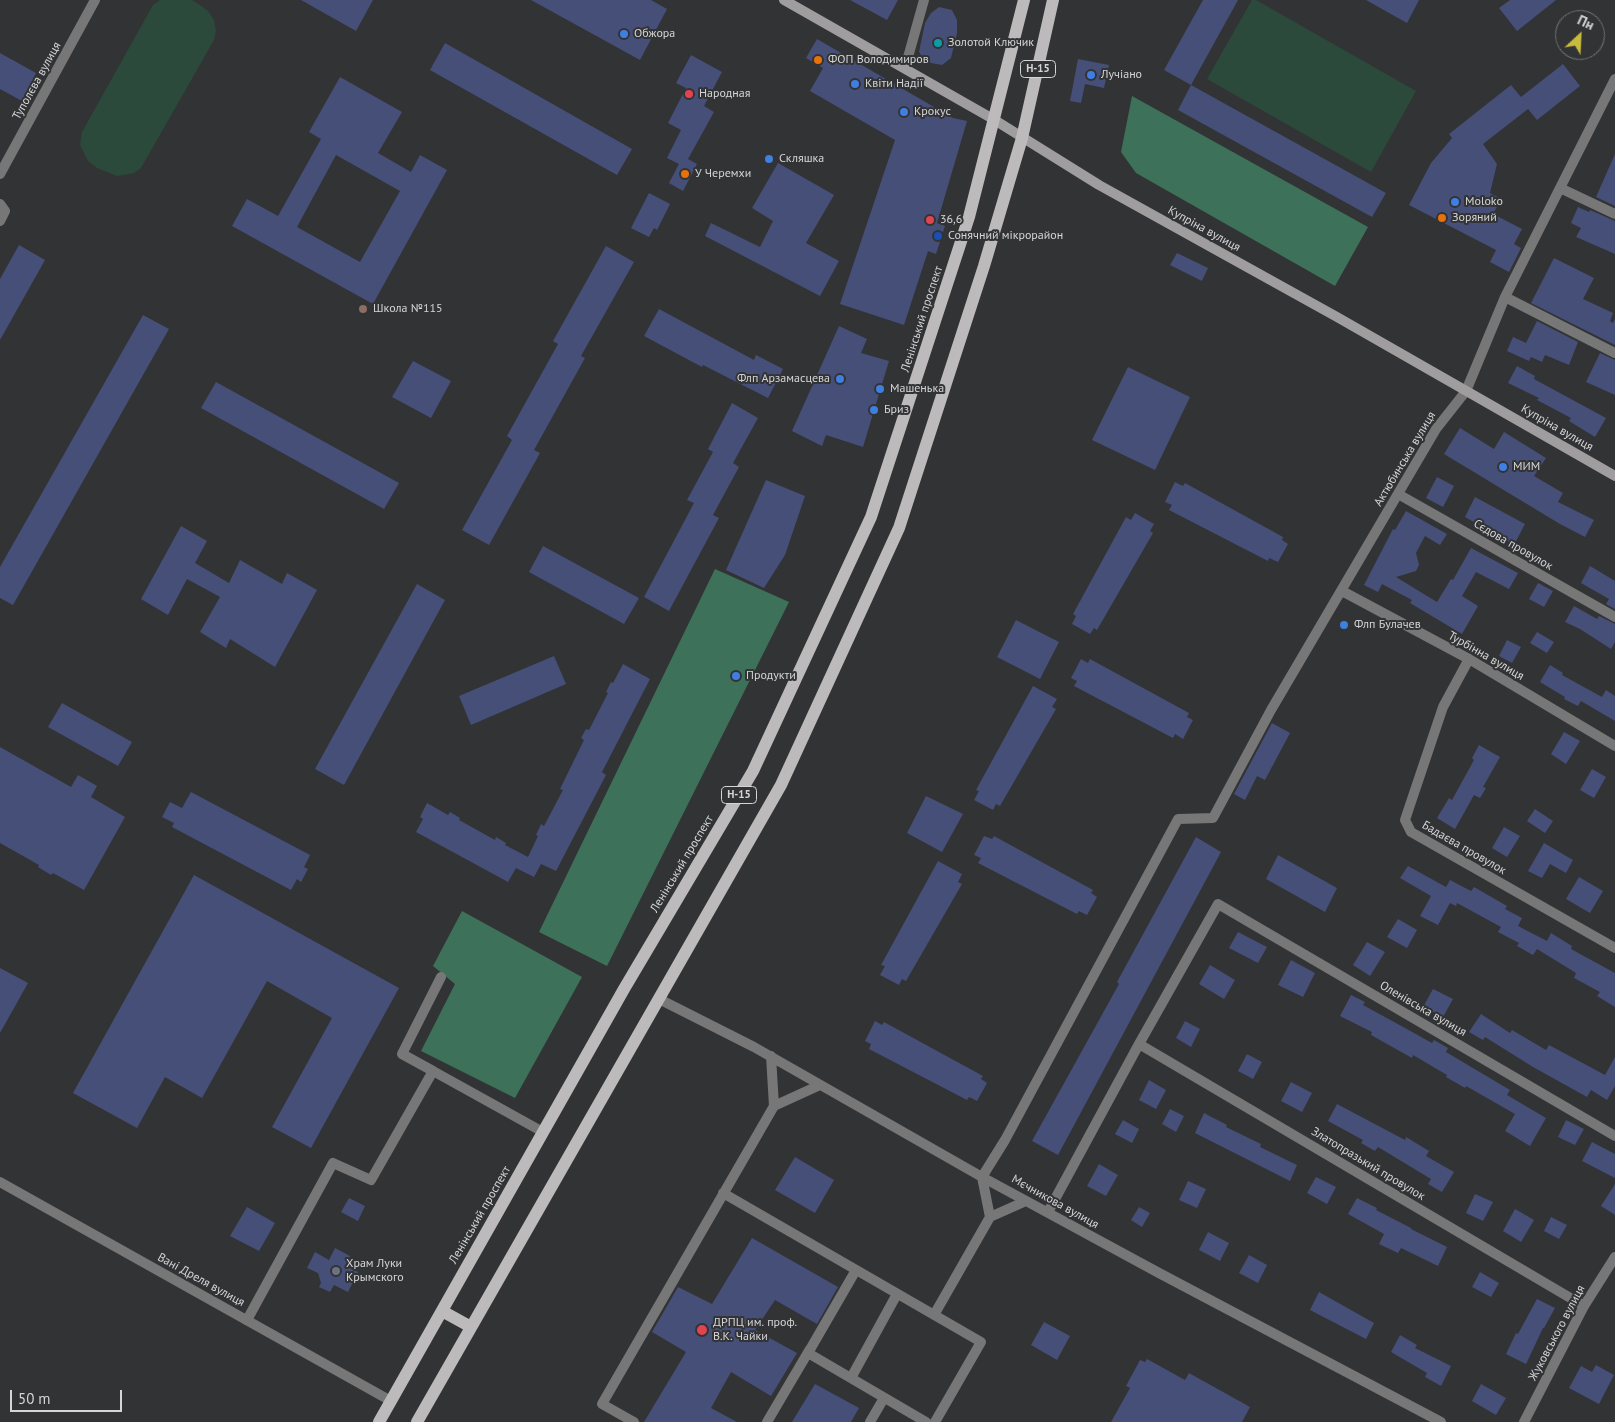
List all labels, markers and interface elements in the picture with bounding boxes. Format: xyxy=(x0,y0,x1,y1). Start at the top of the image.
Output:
north arrow xyxy=(1555,10,1605,60)
text: Пн xyxy=(1575,11,1597,34)
place label: Обжора xyxy=(634,27,675,41)
marker: Обжора xyxy=(618,28,630,40)
place label: Золотой Ключик xyxy=(948,36,1034,50)
marker: Золотой Ключик xyxy=(932,37,944,49)
street label: Туполєва вулиця xyxy=(10,40,64,122)
place label: ФОП Володимиров xyxy=(828,53,929,67)
marker: ФОП Володимиров xyxy=(812,54,824,66)
road number: Н-15 xyxy=(1020,61,1056,78)
place label: Лучіано xyxy=(1101,68,1142,82)
marker: Лучіано xyxy=(1085,69,1097,81)
place label: Квіти Надії xyxy=(865,77,923,91)
marker: Квіти Надії xyxy=(849,78,861,90)
place label: Народная xyxy=(699,87,750,101)
marker: Народная xyxy=(683,88,695,100)
place label: Крокус xyxy=(914,105,951,119)
marker: Крокус xyxy=(898,106,910,118)
place label: Скляшка xyxy=(779,152,824,166)
marker: Скляшка xyxy=(763,153,775,165)
place label: У Черемхи xyxy=(695,167,751,181)
marker: У Черемхи xyxy=(679,168,691,180)
place label: Moloko xyxy=(1465,195,1503,209)
marker: Moloko xyxy=(1449,196,1461,208)
street label: Купріна вулиця xyxy=(1165,203,1243,255)
place label: Зоряний xyxy=(1452,211,1497,225)
marker: Зоряний xyxy=(1436,212,1448,224)
place label: 36,6 xyxy=(940,213,962,227)
marker: 36,6 xyxy=(924,214,936,226)
place label: Сонячний мікрорайон xyxy=(948,229,1063,243)
marker: Сонячний мікрорайон xyxy=(932,230,944,242)
street label: Ленінський проспект xyxy=(898,264,946,374)
place label: Школа №115 xyxy=(373,302,443,316)
marker: Школа №115 xyxy=(357,303,369,315)
place label: Флп Арзамасцева xyxy=(737,372,830,386)
marker: Флп Арзамасцева xyxy=(834,373,846,385)
place label: Машенька xyxy=(890,382,944,396)
marker: Машенька xyxy=(874,383,886,395)
street label: Купріна вулиця xyxy=(1518,402,1596,454)
place label: Бриз xyxy=(884,403,909,417)
marker: Бриз xyxy=(868,404,880,416)
street label: Актюбинська вулиця xyxy=(1371,409,1439,509)
place label: МИМ xyxy=(1513,460,1540,474)
marker: МИМ xyxy=(1497,461,1509,473)
street label: Сєдова провулок xyxy=(1471,516,1555,574)
place label: Флп Булачев xyxy=(1354,618,1421,632)
marker: Флп Булачев xyxy=(1338,619,1350,631)
street label: Турбінна вулиця xyxy=(1445,628,1527,684)
place label: Продукти xyxy=(746,669,796,683)
marker: Продукти xyxy=(730,670,742,682)
road number: Н-15 xyxy=(722,786,756,804)
street label: Ленінський проспект xyxy=(647,813,717,915)
street label: Бадаєва провулок xyxy=(1419,818,1509,878)
street label: Оленівська вулиця xyxy=(1377,978,1469,1040)
street label: Златопразький провулок xyxy=(1308,1124,1428,1204)
street label: Ленінський проспект xyxy=(446,1164,514,1266)
street label: Мєчникова вулиця xyxy=(1009,1172,1101,1232)
street label: Вані Дреля вулиця xyxy=(155,1250,247,1310)
place label: Храм Луки Крымского xyxy=(346,1257,404,1285)
marker: Храм Луки Крымского xyxy=(330,1265,342,1277)
street label: Жуковського вулиця xyxy=(1526,1283,1588,1383)
place label: ДРПЦ им. проф. В.К. Чайки xyxy=(713,1316,797,1344)
marker: ДРПЦ им. проф. В.К. Чайки xyxy=(695,1323,709,1337)
scale bar xyxy=(12,1380,125,1412)
text: 50 m xyxy=(18,1389,51,1408)

